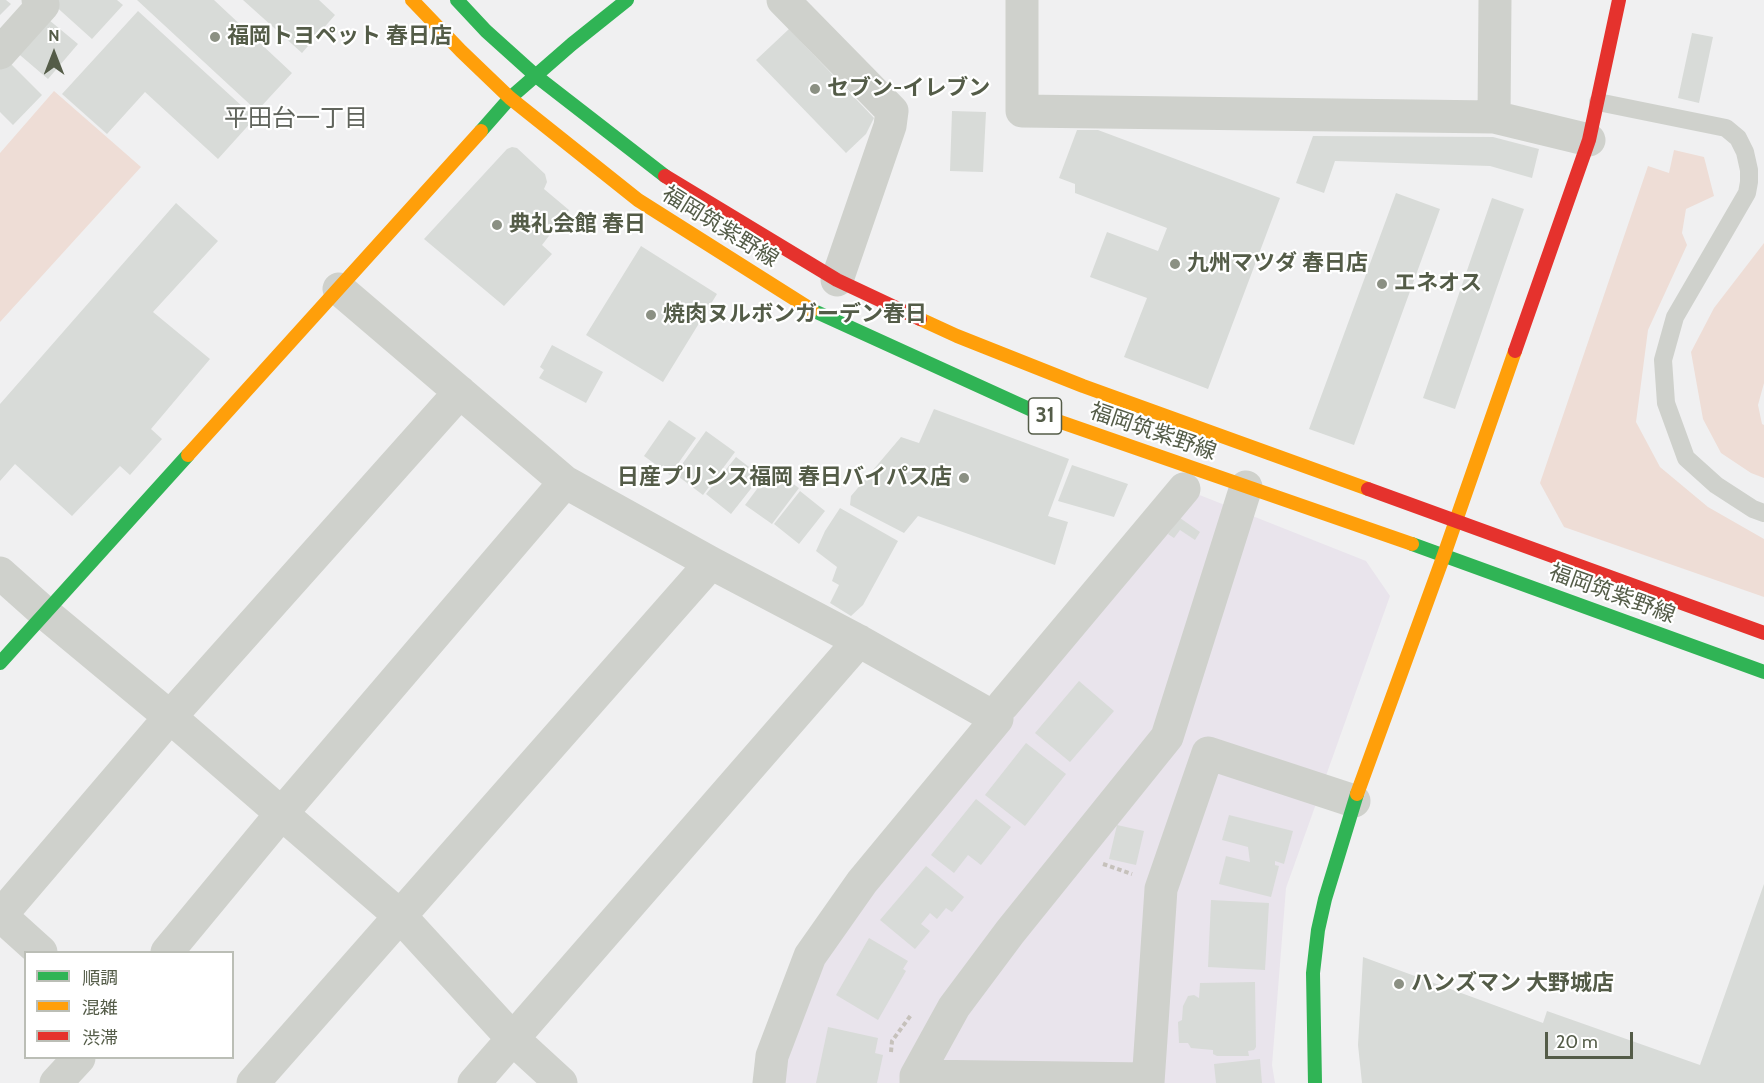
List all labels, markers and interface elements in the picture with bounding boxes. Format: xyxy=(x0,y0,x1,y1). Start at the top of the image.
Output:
north arrow xyxy=(24,24,84,84)
place label: 福岡トヨペット 春日店 xyxy=(227,24,452,50)
text: N xyxy=(48,26,60,45)
marker: 福岡トヨペット 春日店 xyxy=(208,30,222,44)
place label: セブン-イレブン xyxy=(827,76,990,102)
marker: セブン-イレブン xyxy=(808,82,822,96)
district label: 平田台一丁目 xyxy=(224,105,368,133)
street label: 福岡筑紫野線 xyxy=(657,181,783,273)
place label: 典礼会館 春日 xyxy=(509,212,646,238)
marker: 典礼会館 春日 xyxy=(490,218,504,232)
place label: 九州マツダ 春日店 xyxy=(1187,251,1368,277)
marker: 九州マツダ 春日店 xyxy=(1168,257,1182,271)
place label: エネオス xyxy=(1394,271,1482,297)
marker: エネオス xyxy=(1375,277,1389,291)
place label: 焼肉ヌルボンガーデン春日 xyxy=(663,302,927,328)
marker: 焼肉ヌルボンガーデン春日 xyxy=(644,308,658,322)
road number: 31 xyxy=(1028,398,1062,434)
street label: 福岡筑紫野線 xyxy=(1086,398,1220,466)
place label: 日産プリンス福岡 春日バイパス店 xyxy=(617,465,952,491)
marker: 日産プリンス福岡 春日バイパス店 xyxy=(957,471,971,485)
street label: 福岡筑紫野線 xyxy=(1545,559,1679,629)
legend xyxy=(24,951,234,1059)
text: 順調 xyxy=(82,967,118,989)
place label: ハンズマン 大野城店 xyxy=(1411,971,1614,997)
marker: ハンズマン 大野城店 xyxy=(1392,977,1406,991)
text: 混雑 xyxy=(82,997,118,1019)
scale bar xyxy=(1548,1020,1636,1058)
text: 渋滞 xyxy=(82,1027,118,1049)
text: 20 m xyxy=(1556,1031,1598,1053)

